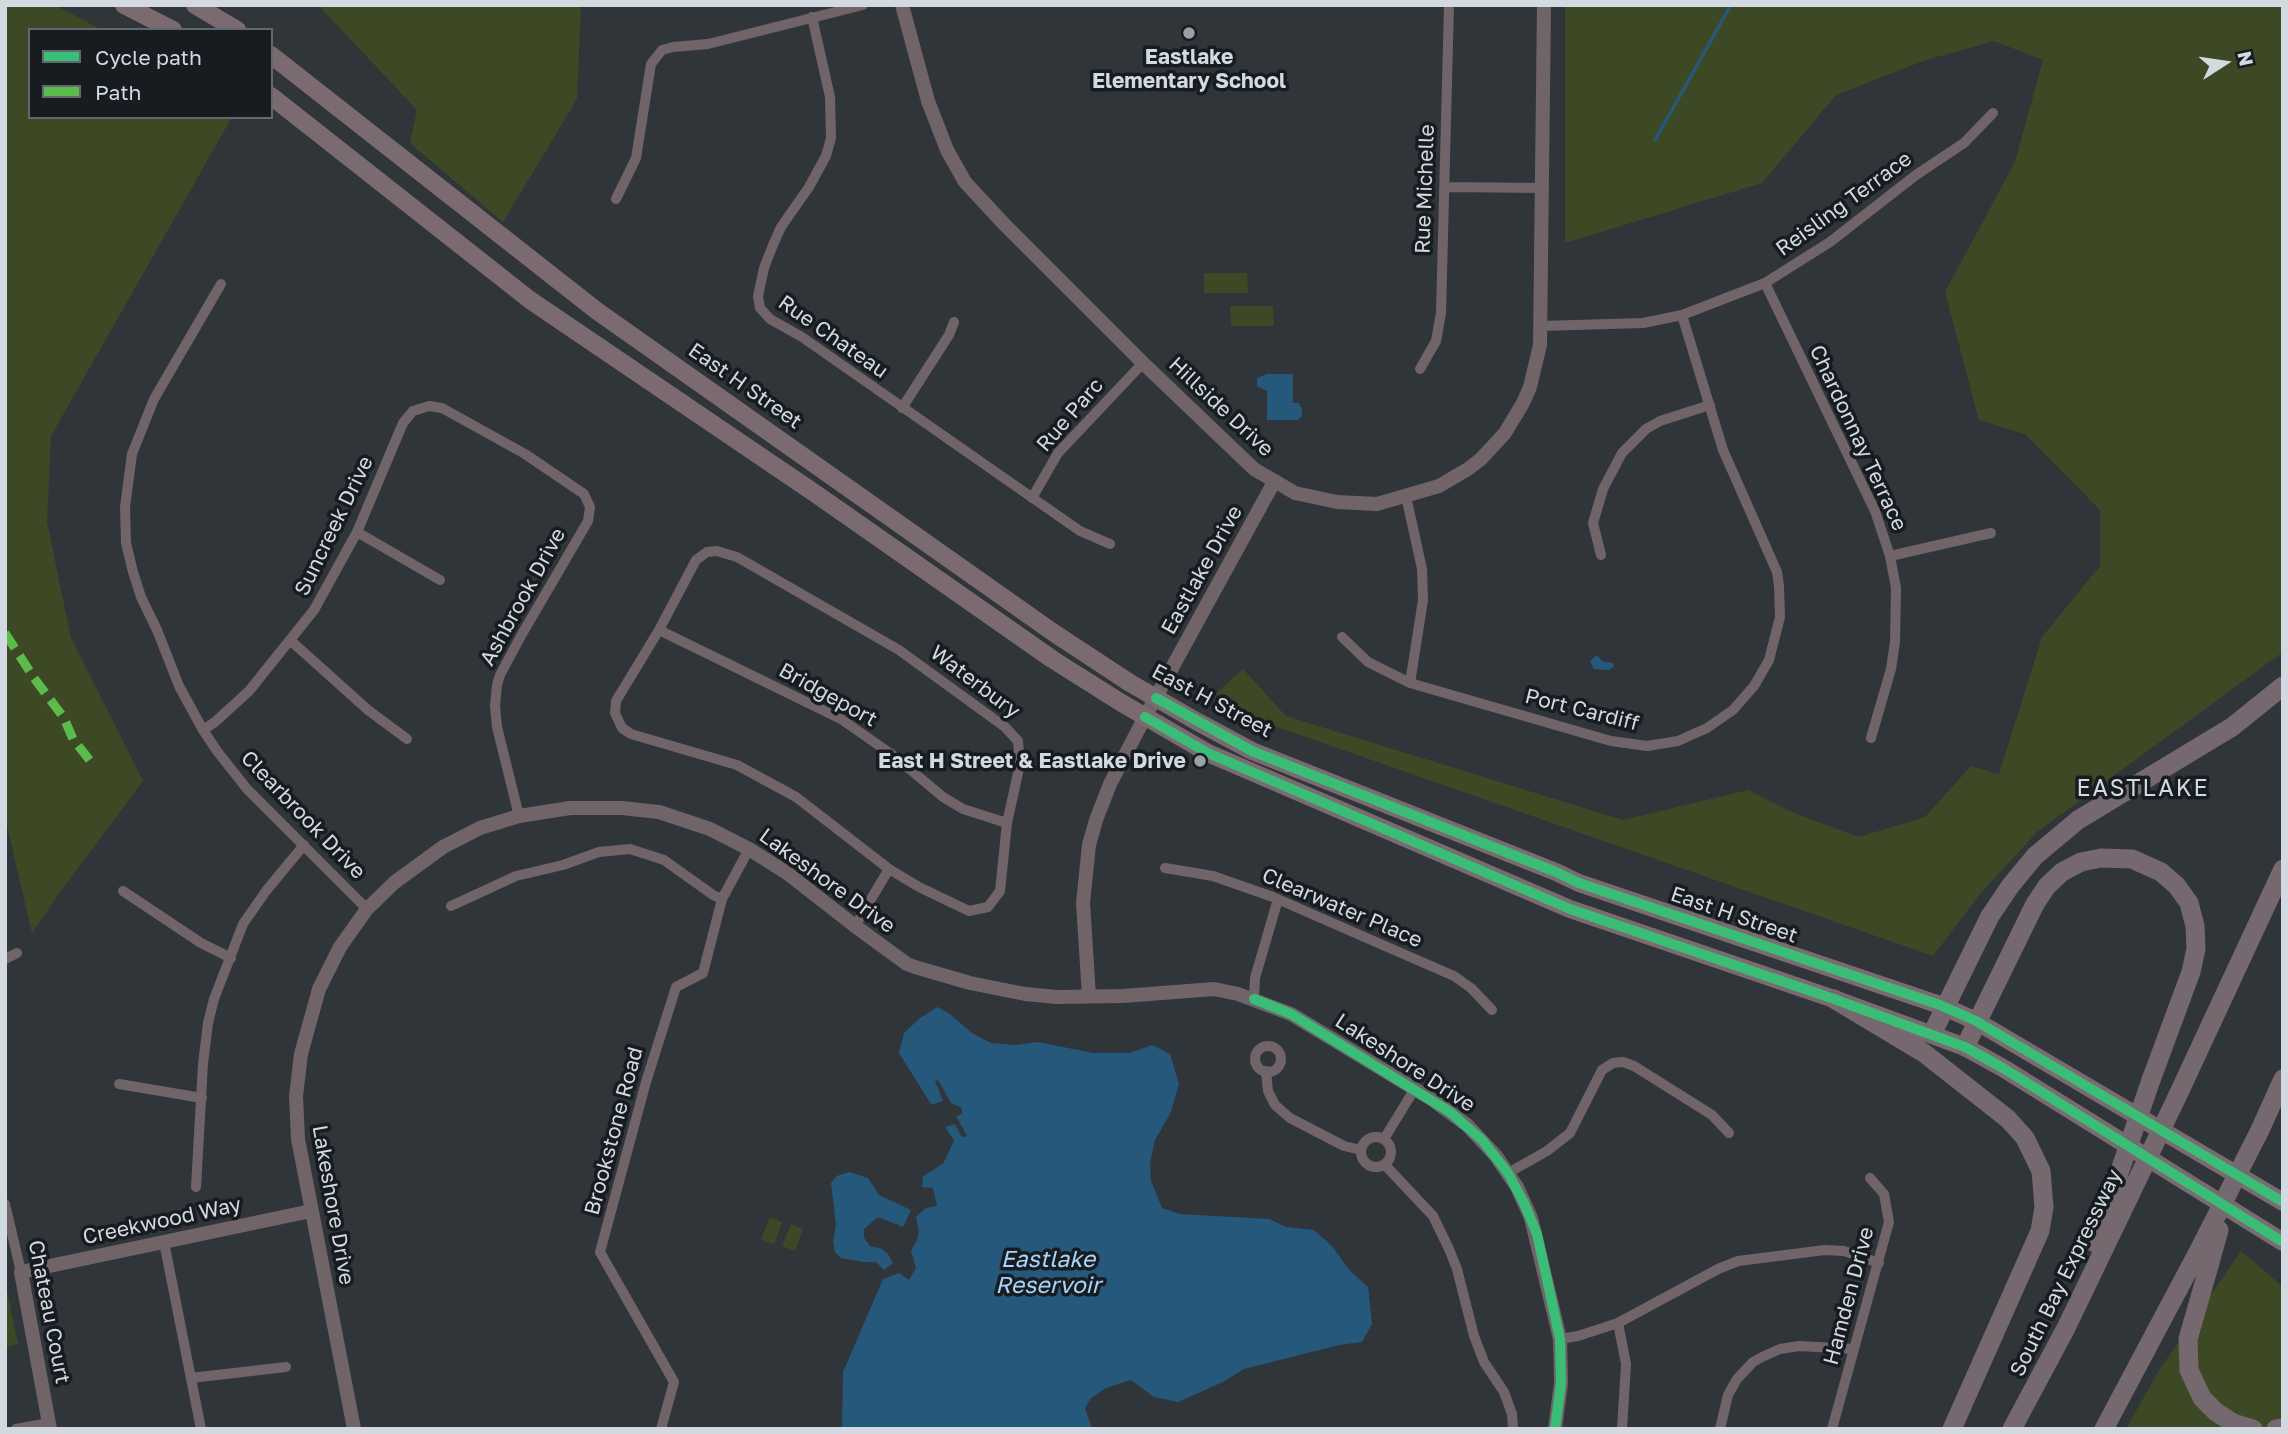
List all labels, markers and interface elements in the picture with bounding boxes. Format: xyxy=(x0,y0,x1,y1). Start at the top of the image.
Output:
marker: Eastlake Elementary School xyxy=(1181,25,1197,41)
legend xyxy=(28,28,273,119)
north arrow xyxy=(2190,28,2260,98)
text: Cycle path xyxy=(95,44,202,70)
place label: Eastlake Elementary School xyxy=(1092,44,1286,94)
text: N xyxy=(2233,49,2259,68)
text: Path xyxy=(95,79,142,105)
street label: Rue Michelle xyxy=(1410,124,1440,254)
street label: Reisling Terrace xyxy=(1771,146,1917,262)
street label: Rue Chateau xyxy=(773,290,893,384)
street label: East H Street xyxy=(683,338,807,434)
street label: Chardonnay Terrace xyxy=(1804,341,1912,535)
street label: Hillside Drive xyxy=(1163,352,1279,462)
street label: Rue Parc xyxy=(1031,373,1109,457)
street label: Suncreek Drive xyxy=(289,452,379,600)
street label: Eastlake Drive xyxy=(1156,501,1248,639)
street label: Ashbrook Drive xyxy=(475,524,571,670)
street label: Waterbury xyxy=(925,640,1025,724)
street label: Bridgeport xyxy=(774,658,882,732)
street label: East H Street xyxy=(1148,659,1276,743)
street label: Port Cardiff xyxy=(1522,684,1642,736)
street label: Clearbrook Drive xyxy=(235,746,371,884)
place label: East H Street & Eastlake Drive xyxy=(878,748,1186,774)
marker: East H Street & Eastlake Drive xyxy=(1192,753,1208,769)
district label: EASTLAKE xyxy=(2077,775,2209,803)
street label: Lakeshore Drive xyxy=(754,823,900,939)
street label: Clearwater Place xyxy=(1258,863,1426,953)
street label: East H Street xyxy=(1667,881,1801,949)
street label: Lakeshore Drive xyxy=(1330,1008,1480,1118)
street label: Brookstone Road xyxy=(579,1044,649,1218)
street label: Lakeshore Drive xyxy=(307,1123,359,1287)
street label: South Bay Expressway xyxy=(2005,1165,2127,1381)
street label: Creekwood Way xyxy=(80,1192,244,1250)
street label: Hamden Drive xyxy=(1818,1224,1880,1368)
street label: Chateau Court xyxy=(23,1238,75,1386)
water label: Eastlake Reservoir xyxy=(995,1246,1101,1300)

